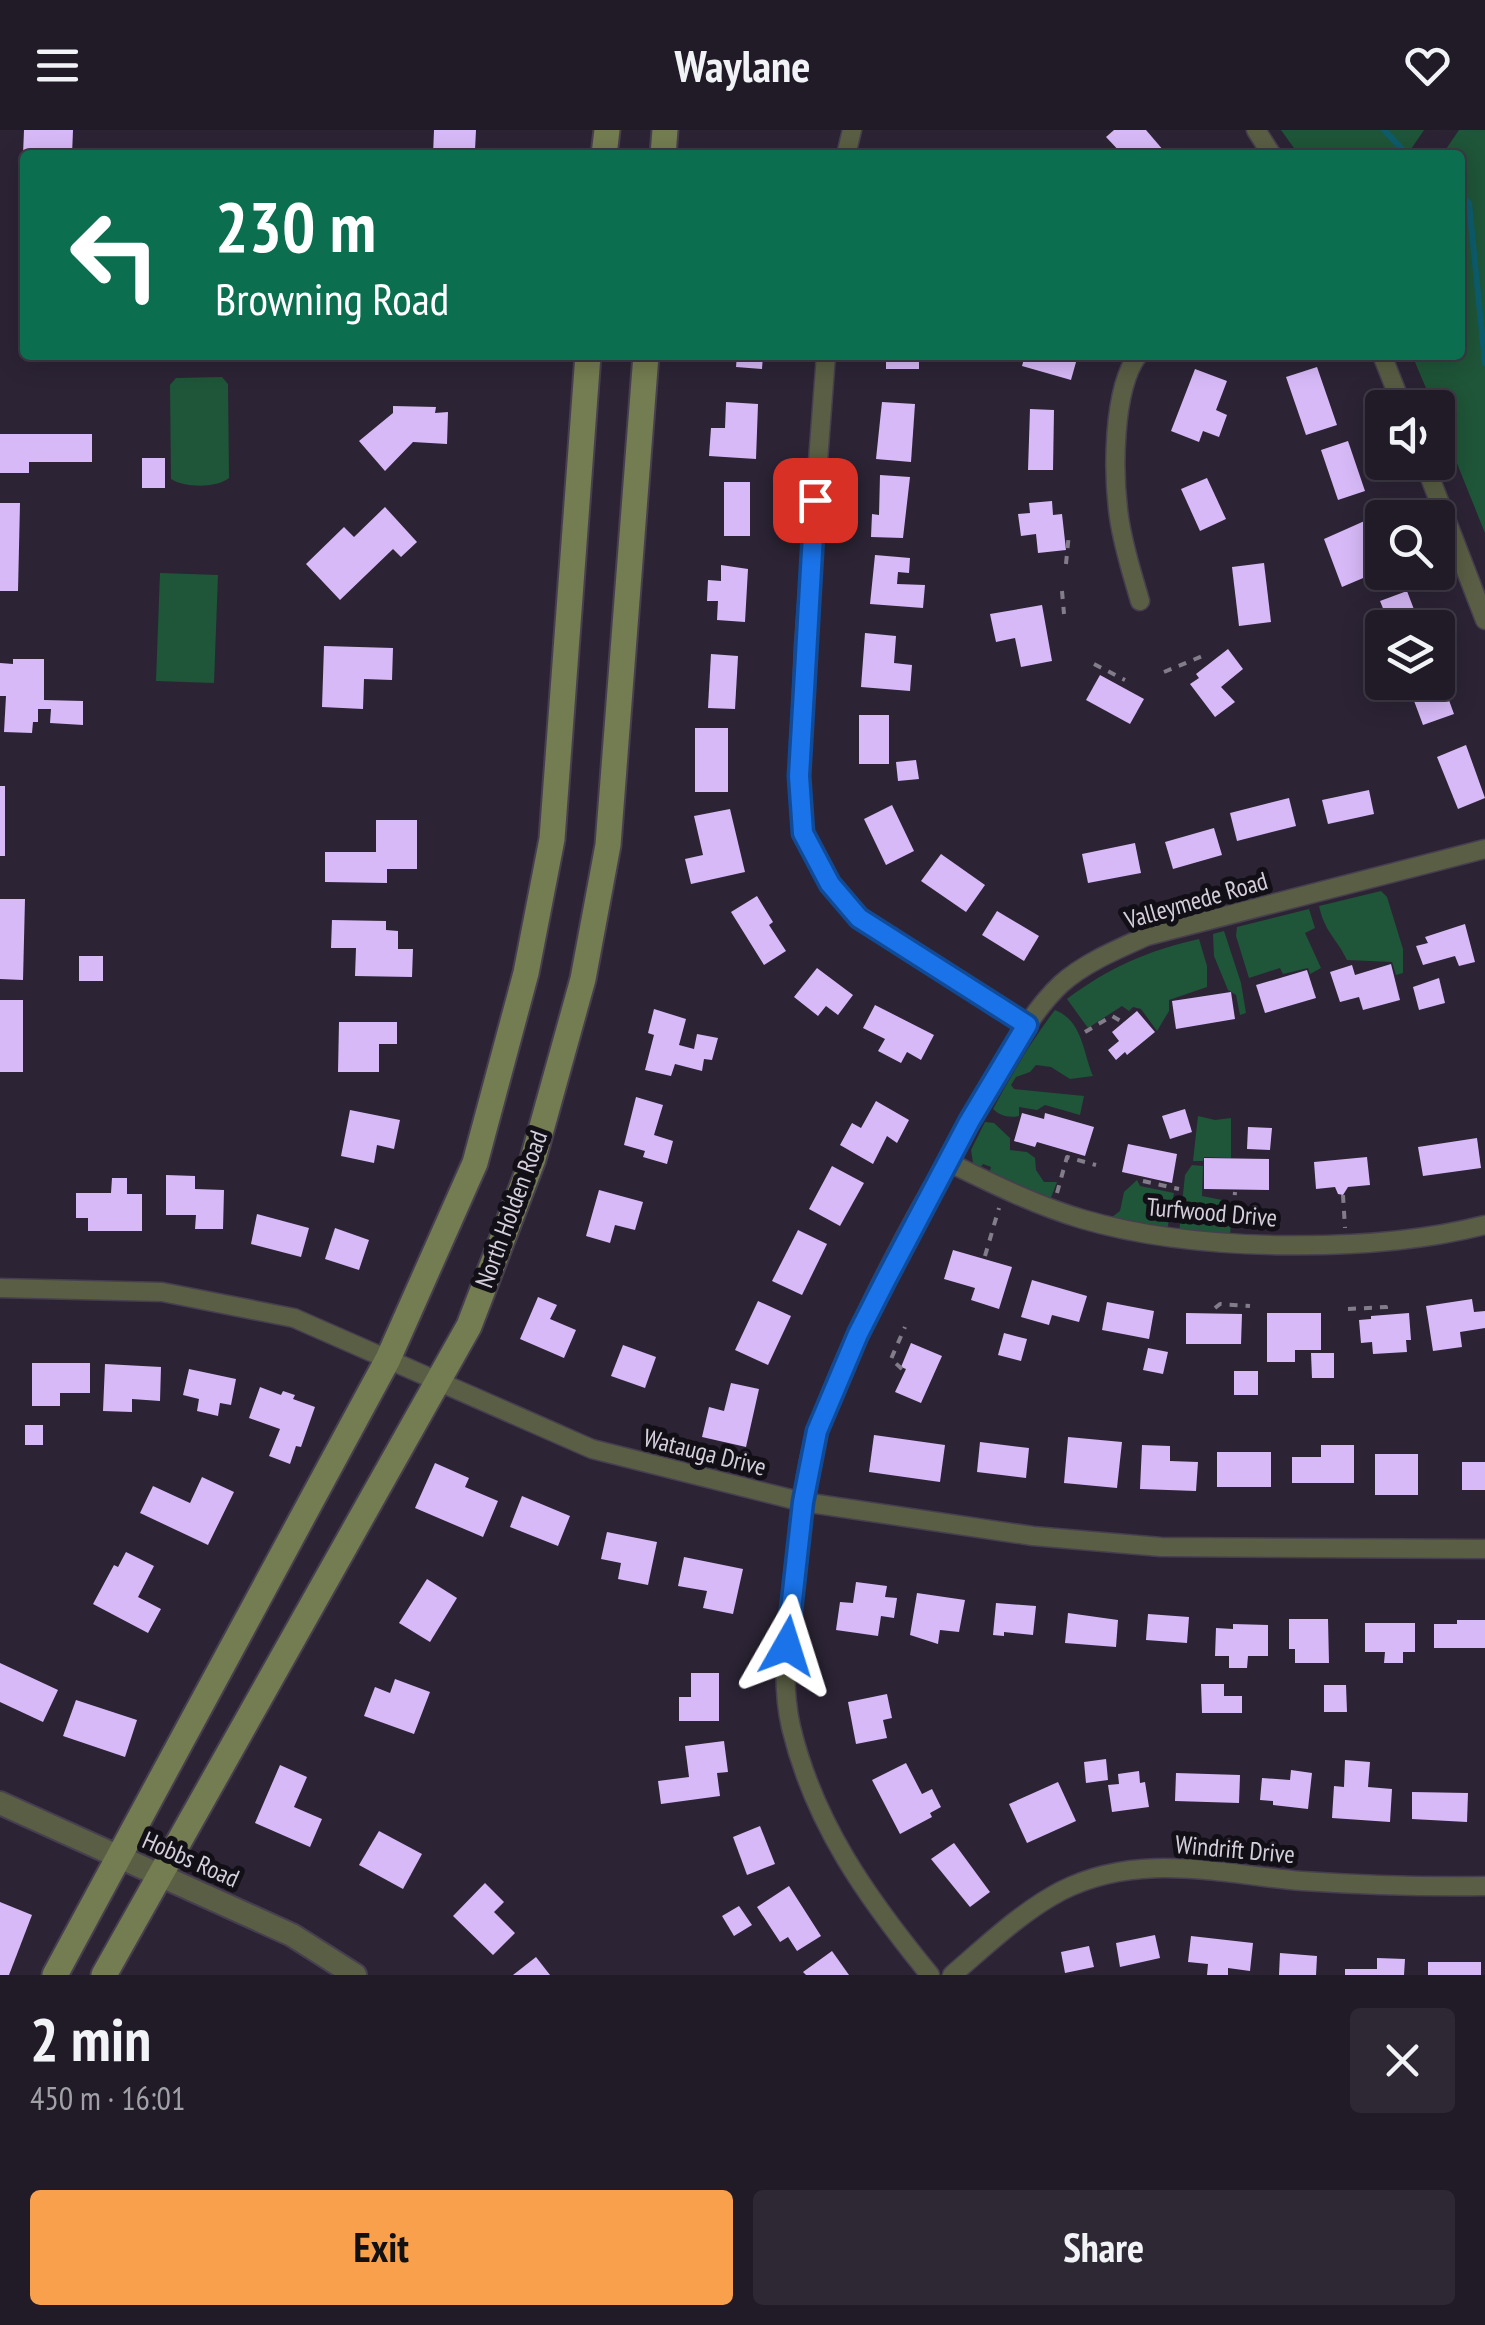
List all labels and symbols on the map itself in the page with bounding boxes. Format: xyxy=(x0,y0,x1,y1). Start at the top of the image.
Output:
pin xyxy=(773,458,858,543)
street label: Valleymede Road xyxy=(1120,864,1271,936)
street label: North Holden Road xyxy=(468,1126,554,1292)
street label: Turfwood Drive xyxy=(1145,1190,1279,1234)
street label: Watauga Drive xyxy=(640,1421,770,1483)
position arrow xyxy=(735,1594,839,1698)
street label: Hobbs Road xyxy=(138,1824,244,1894)
street label: Windrift Drive xyxy=(1174,1828,1296,1870)

